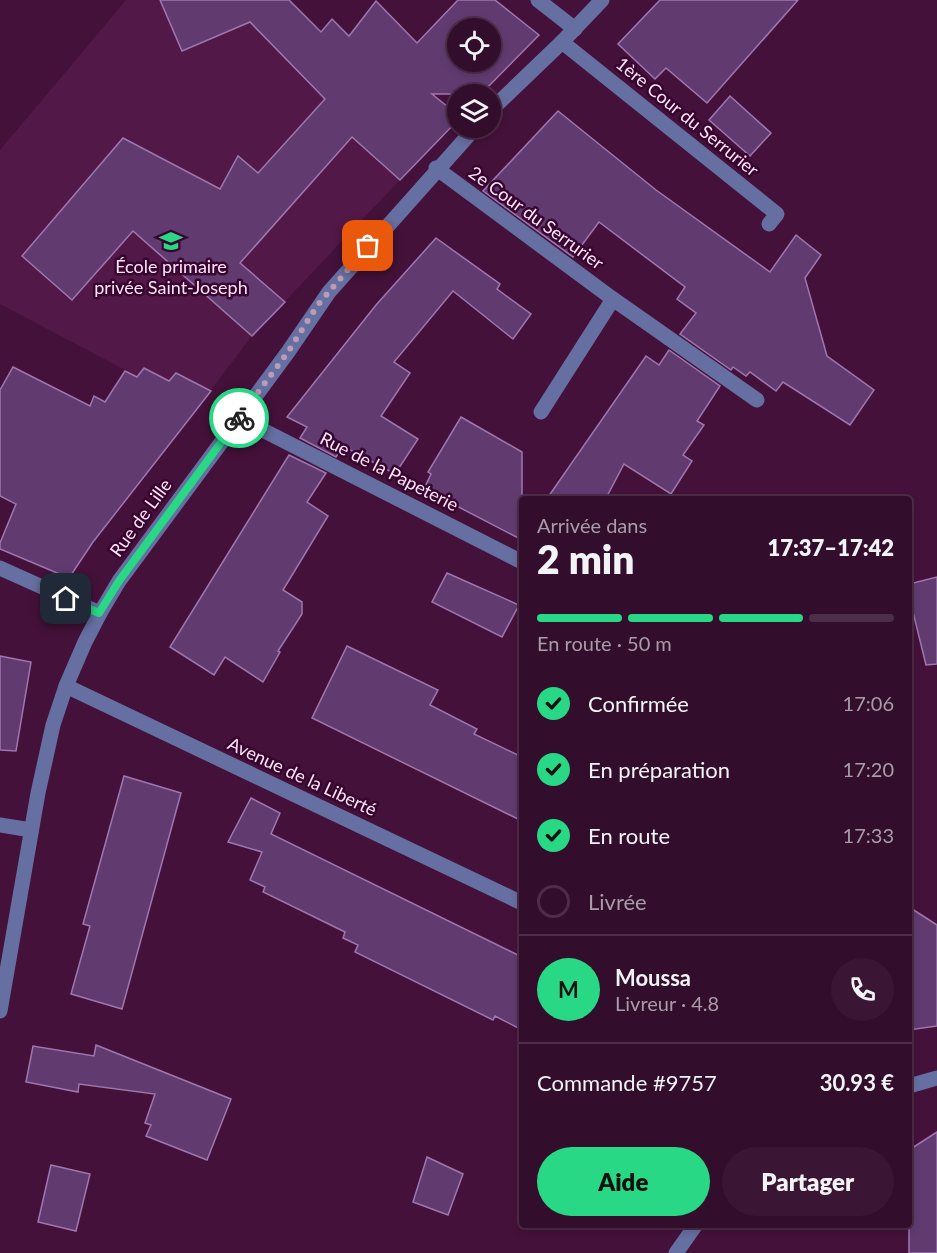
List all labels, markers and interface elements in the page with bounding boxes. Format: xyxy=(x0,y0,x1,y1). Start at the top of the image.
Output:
map controls xyxy=(447,18,501,138)
button: locate xyxy=(447,18,501,72)
street label: 1ère Cour du Serrurier xyxy=(612,52,764,181)
button: layers xyxy=(447,84,501,138)
street label: 2e Cour du Serrurier xyxy=(465,161,609,274)
pin xyxy=(342,220,393,271)
school or university icon: École primaire privée Saint-Joseph xyxy=(158,228,184,254)
icon: bag xyxy=(351,229,384,262)
place label: École primaire privée Saint-Joseph xyxy=(94,255,248,298)
courier xyxy=(209,388,269,448)
icon: bike xyxy=(223,402,256,435)
street label: Rue de la Papeterie xyxy=(317,427,462,515)
street label: Rue de Lille xyxy=(105,474,176,561)
text: Arrivée dans xyxy=(537,513,647,537)
text: 17:37–17:42 xyxy=(768,534,894,561)
text: 2 min xyxy=(537,536,634,582)
pin xyxy=(40,573,91,624)
icon: home xyxy=(49,582,82,615)
text: En route · 50 m xyxy=(537,631,672,655)
icon: check xyxy=(537,687,570,720)
text: Confirmée xyxy=(588,690,689,717)
text: 17:06 xyxy=(843,691,894,715)
street label: Avenue de la Liberté xyxy=(224,732,380,820)
icon: check xyxy=(537,753,570,786)
text: En préparation xyxy=(588,756,730,783)
text: 17:20 xyxy=(843,757,894,781)
icon: check xyxy=(537,819,570,852)
text: En route xyxy=(588,822,670,849)
text: 17:33 xyxy=(843,823,894,847)
text: Livrée xyxy=(588,888,647,915)
button: phone xyxy=(831,958,894,1021)
text: Moussa xyxy=(615,964,691,991)
text: M xyxy=(558,976,579,1003)
text: Livreur · 4.8 xyxy=(615,991,719,1015)
text: Commande #9757 xyxy=(537,1069,717,1096)
text: 30.93 € xyxy=(820,1069,894,1096)
button: Aide xyxy=(537,1147,710,1216)
button: Partager xyxy=(722,1147,894,1216)

